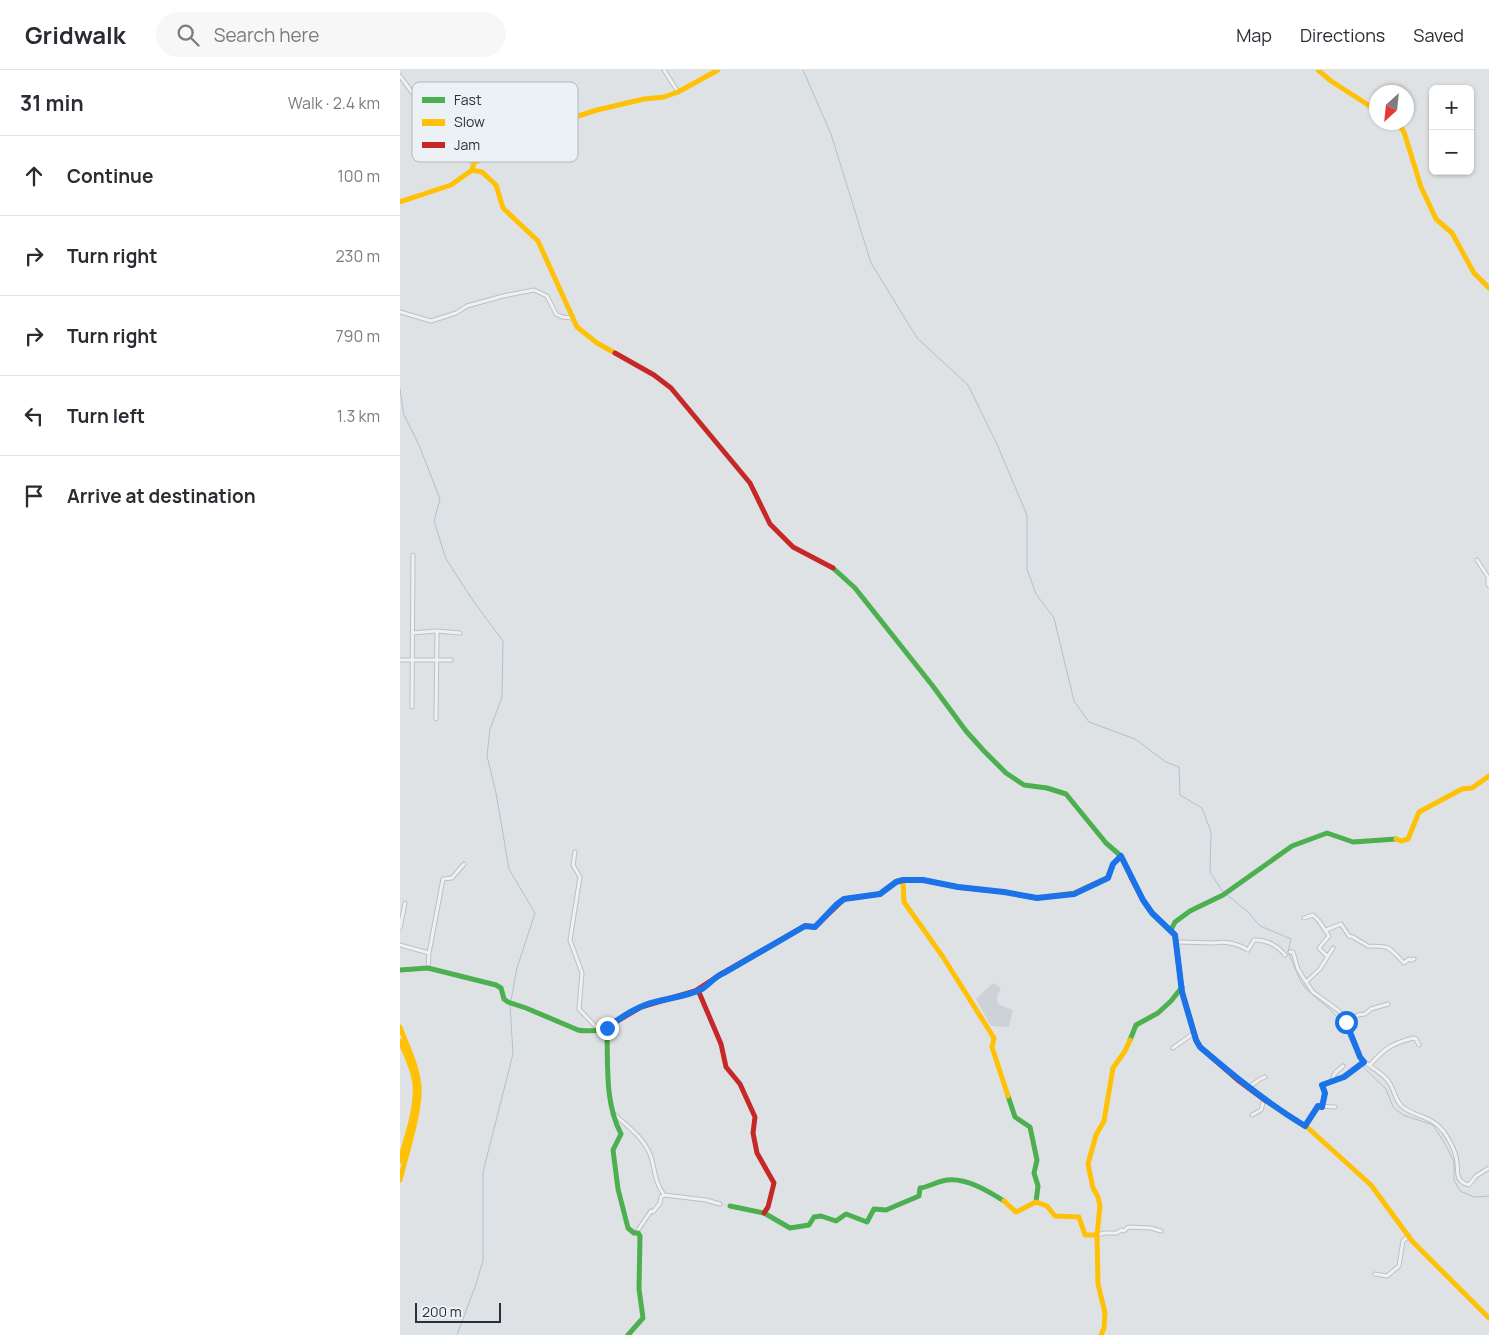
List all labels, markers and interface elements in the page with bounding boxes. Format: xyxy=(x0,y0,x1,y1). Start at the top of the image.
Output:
search box xyxy=(156,12,506,57)
text: Gridwalk xyxy=(25,18,126,51)
icon: search xyxy=(174,21,202,49)
text: Search here xyxy=(214,22,319,48)
text: Map xyxy=(1236,23,1272,47)
text: Directions xyxy=(1300,23,1385,47)
text: Saved xyxy=(1413,23,1464,47)
legend xyxy=(412,82,578,162)
north arrow xyxy=(1369,85,1414,130)
map controls xyxy=(1429,85,1474,175)
button: + xyxy=(1429,85,1474,130)
text: 31 min xyxy=(20,89,84,117)
text: Fast xyxy=(454,90,482,109)
text: Walk · 2.4 km xyxy=(288,92,380,114)
text: Slow xyxy=(454,112,485,131)
button: − xyxy=(1429,130,1474,175)
text: Jam xyxy=(454,135,480,154)
icon: ahead xyxy=(20,162,48,190)
text: Continue xyxy=(67,163,153,189)
text: 100 m xyxy=(337,165,380,187)
icon: right xyxy=(20,242,48,270)
text: Turn right xyxy=(67,243,157,269)
text: 230 m xyxy=(336,245,380,267)
icon: right xyxy=(20,322,48,350)
text: Turn right xyxy=(67,323,157,349)
text: 790 m xyxy=(336,325,380,347)
icon: left xyxy=(20,402,48,430)
text: Turn left xyxy=(67,403,145,429)
text: 1.3 km xyxy=(337,405,380,427)
icon: arrive xyxy=(20,482,48,510)
text: Arrive at destination xyxy=(67,483,256,509)
route start xyxy=(1335,1011,1358,1034)
route end xyxy=(596,1017,619,1040)
scale bar xyxy=(415,1300,501,1323)
text: 200 m xyxy=(422,1302,462,1321)

